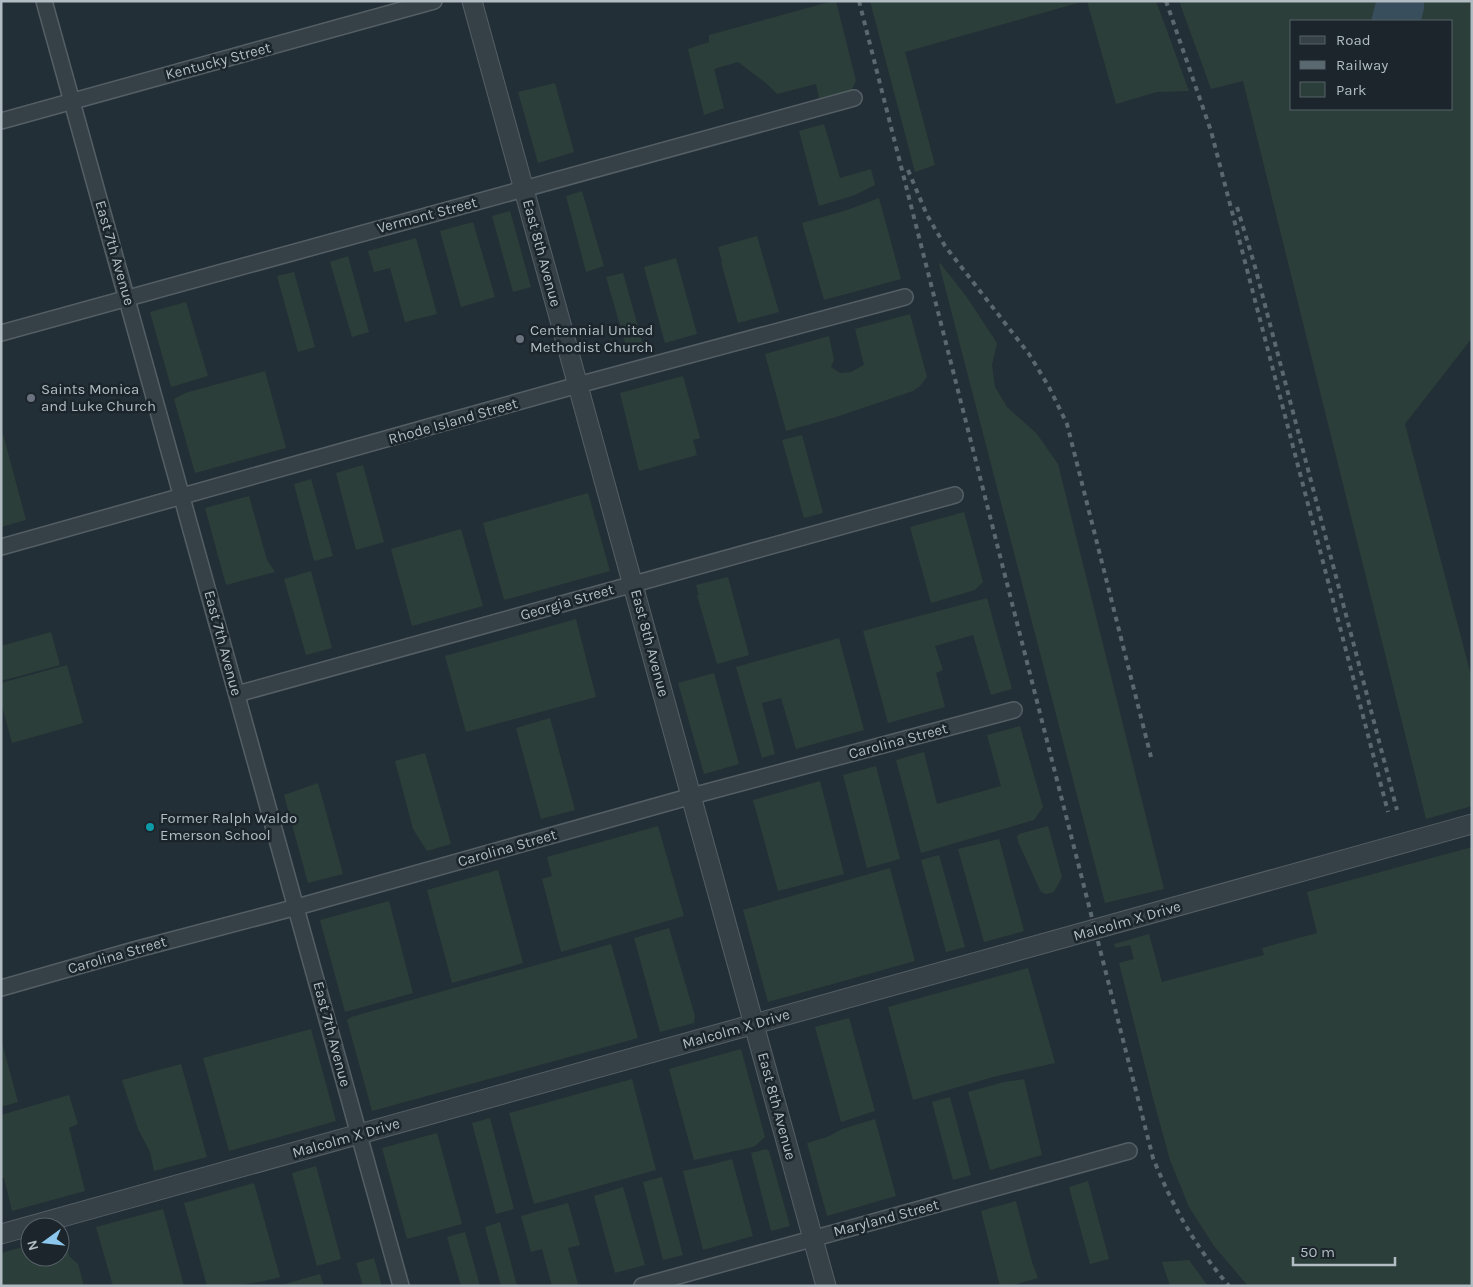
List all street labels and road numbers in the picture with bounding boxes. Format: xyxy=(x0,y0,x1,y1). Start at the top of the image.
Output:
street label: Kentucky Street xyxy=(163,38,273,84)
street label: Vermont Street xyxy=(375,193,479,237)
street label: East 8th Avenue xyxy=(519,197,565,309)
street label: East 7th Avenue xyxy=(91,198,139,308)
street label: Rhode Island Street xyxy=(386,394,520,448)
street label: Georgia Street xyxy=(518,580,616,624)
street label: East 8th Avenue xyxy=(627,587,673,699)
street label: East 7th Avenue xyxy=(200,588,246,698)
street label: Carolina Street xyxy=(847,719,950,763)
street label: Carolina Street xyxy=(456,825,559,871)
street label: Malcolm X Drive xyxy=(1071,897,1183,945)
street label: Carolina Street xyxy=(66,932,169,978)
street label: East 7th Avenue xyxy=(309,979,355,1089)
street label: Malcolm X Drive xyxy=(680,1005,792,1053)
street label: East 8th Avenue xyxy=(754,1050,800,1162)
street label: Malcolm X Drive xyxy=(290,1114,402,1162)
street label: Maryland Street xyxy=(831,1195,941,1241)

